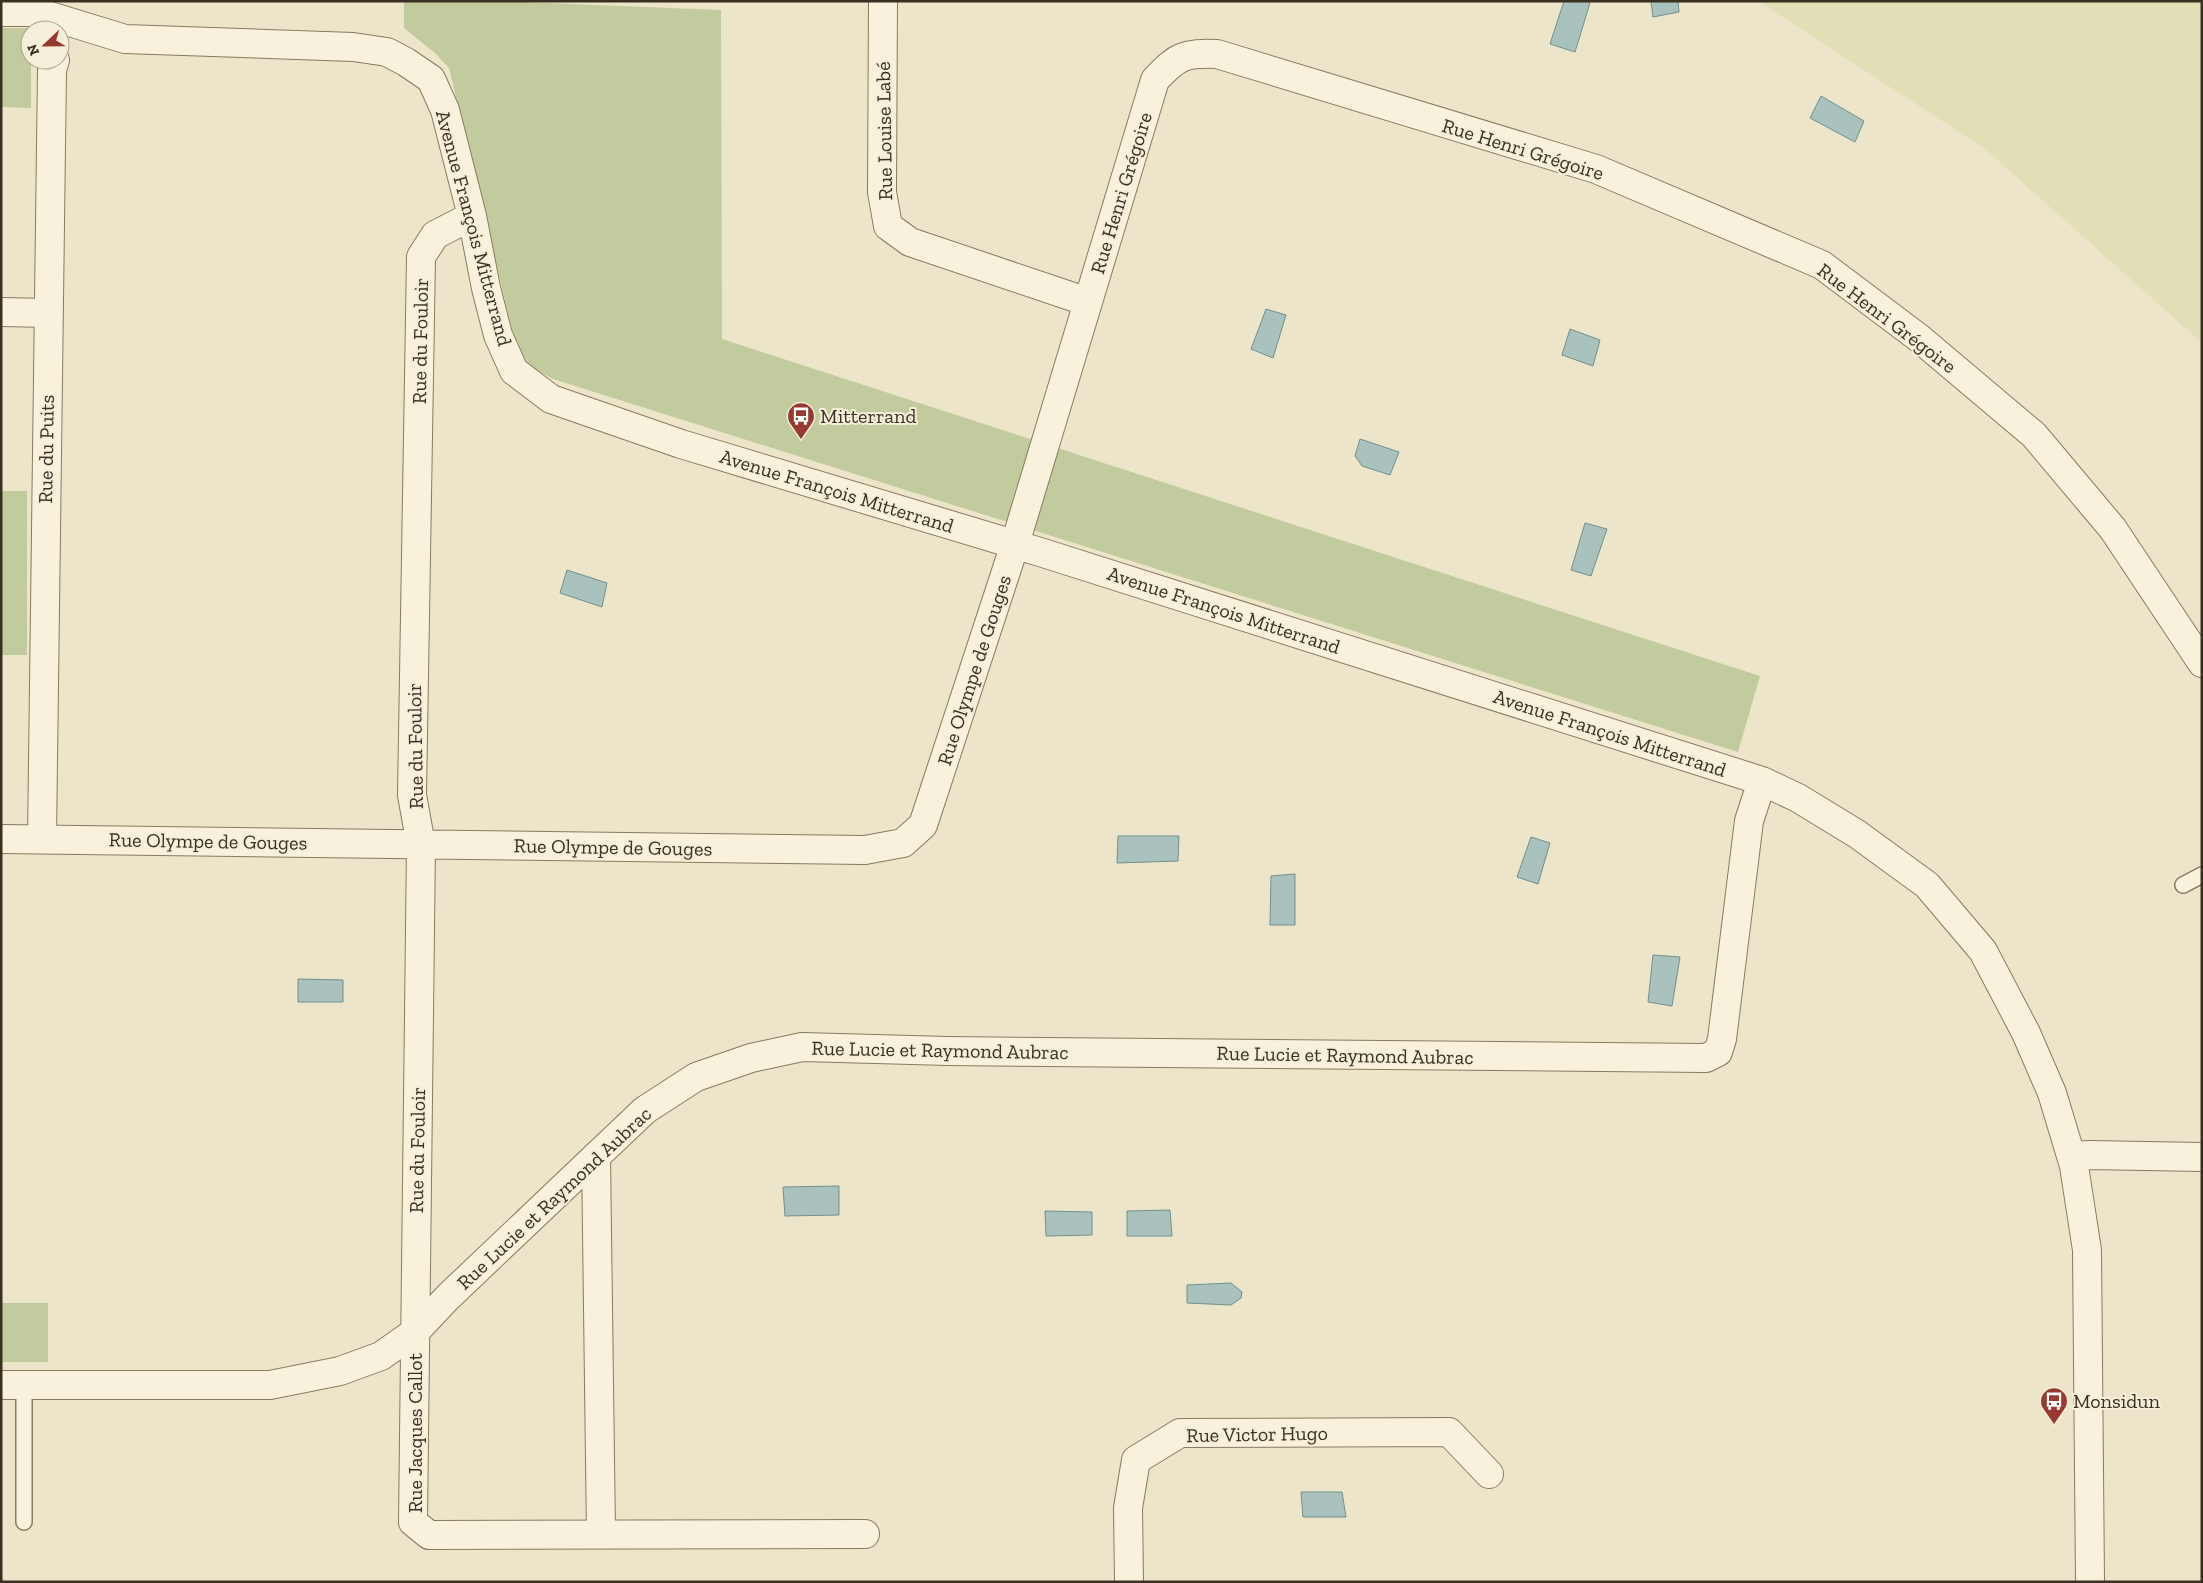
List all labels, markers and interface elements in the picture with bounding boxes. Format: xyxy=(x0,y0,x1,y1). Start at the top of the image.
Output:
north arrow xyxy=(20,20,70,70)
text: N xyxy=(23,41,43,58)
street label: Rue Louise Labé xyxy=(871,61,897,201)
street label: Avenue François Mitterrand xyxy=(431,107,517,349)
street label: Rue Henri Grégoire xyxy=(1085,109,1157,277)
street label: Rue Henri Grégoire xyxy=(1439,113,1607,185)
street label: Rue Henri Grégoire xyxy=(1813,258,1961,378)
street label: Rue du Fouloir xyxy=(407,278,433,404)
street label: Rue du Puits xyxy=(33,394,59,504)
bus stop icon: Mitterrand xyxy=(786,401,816,440)
place label: Mitterrand xyxy=(820,404,916,428)
street label: Avenue François Mitterrand xyxy=(717,444,957,538)
street label: Avenue François Mitterrand xyxy=(1105,561,1343,659)
street label: Rue Olympe de Gouges xyxy=(932,572,1016,768)
street label: Rue du Fouloir xyxy=(402,683,428,809)
street label: Avenue François Mitterrand xyxy=(1491,684,1729,782)
street label: Rue Olympe de Gouges xyxy=(108,827,308,855)
street label: Rue Olympe de Gouges xyxy=(513,833,713,861)
street label: Rue Lucie et Raymond Aubrac xyxy=(811,1036,1069,1064)
street label: Rue Lucie et Raymond Aubrac xyxy=(1216,1041,1474,1069)
street label: Rue du Fouloir xyxy=(404,1087,430,1213)
street label: Rue Lucie et Raymond Aubrac xyxy=(452,1102,656,1294)
street label: Rue Jacques Callot xyxy=(403,1352,427,1513)
bus stop icon: Monsidun xyxy=(2039,1386,2069,1425)
place label: Monsidun xyxy=(2073,1389,2160,1413)
street label: Rue Victor Hugo xyxy=(1186,1421,1328,1447)

